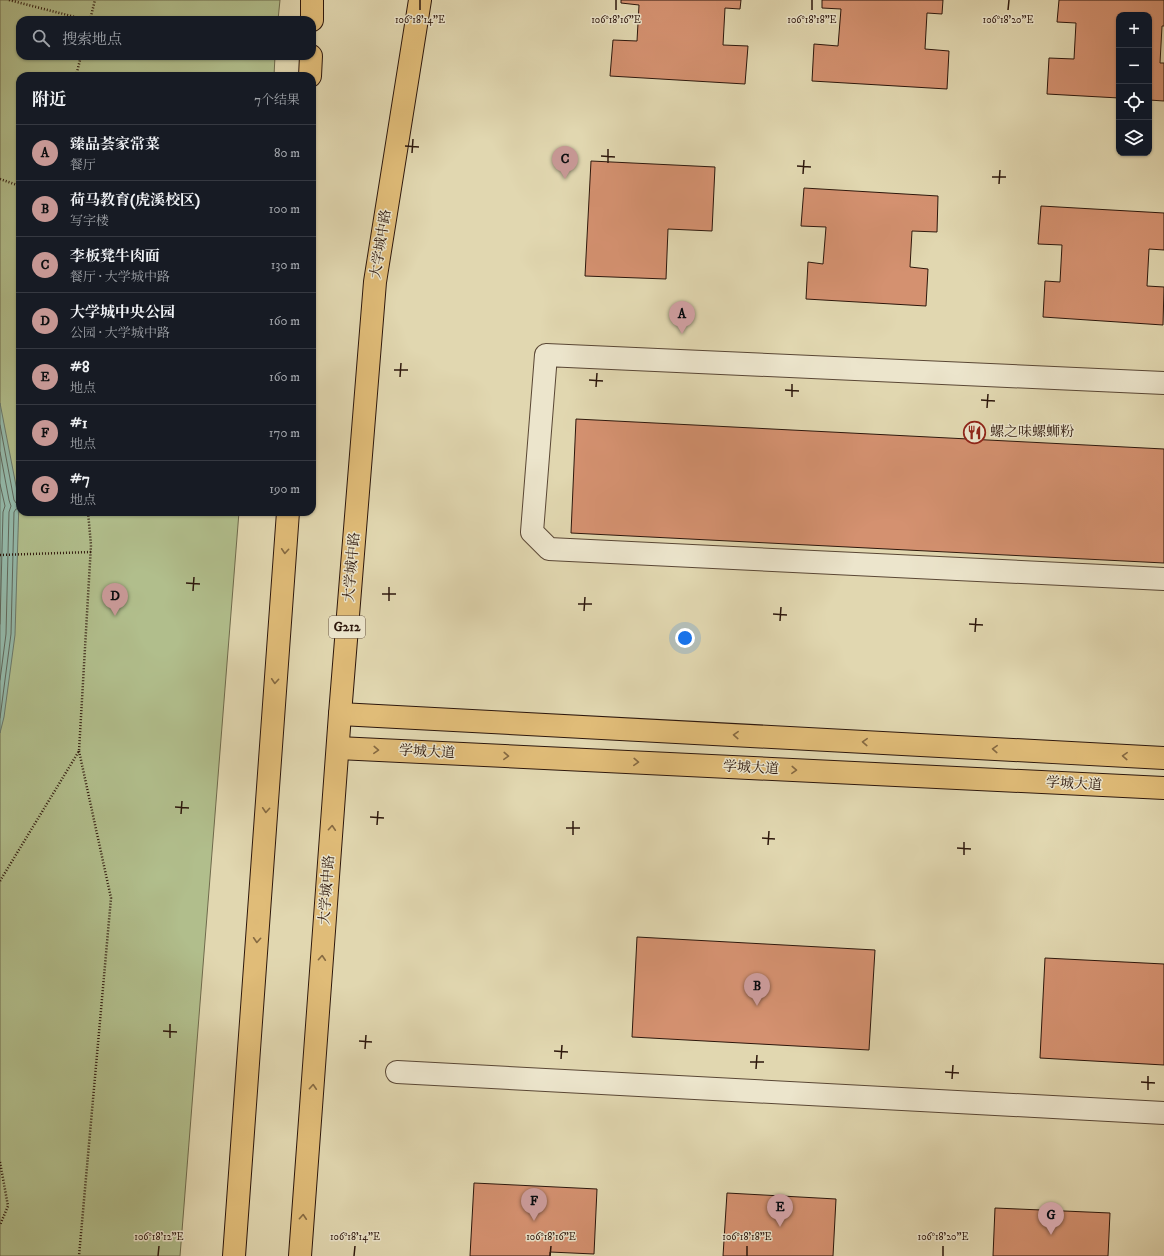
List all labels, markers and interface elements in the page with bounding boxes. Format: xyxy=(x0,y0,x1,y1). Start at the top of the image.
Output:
map controls xyxy=(1116,12,1152,156)
button: + xyxy=(1116,12,1152,48)
text: 106°18'14"E xyxy=(395,14,445,26)
text: 106°18'16"E xyxy=(591,14,641,26)
text: 106°18'18"E xyxy=(787,14,837,26)
text: 106°18'20"E xyxy=(983,14,1034,26)
search box xyxy=(16,16,316,60)
icon: search xyxy=(30,27,52,49)
text: 搜索地点 xyxy=(62,30,122,49)
button: − xyxy=(1116,48,1152,84)
button: locate xyxy=(1116,84,1152,120)
text: 附近 xyxy=(32,89,66,111)
text: 7个结果 xyxy=(254,92,300,108)
button: layers xyxy=(1116,120,1152,156)
text: 臻品荟家常菜 xyxy=(70,135,160,154)
text: A xyxy=(41,145,49,161)
text: 80 m xyxy=(274,145,300,161)
pin: C xyxy=(552,146,578,179)
text: 餐厅 xyxy=(70,157,96,173)
text: 荷马教育(虎溪校区) xyxy=(70,191,200,210)
text: B xyxy=(41,201,49,217)
text: 100 m xyxy=(269,201,300,217)
street label: 大学城中路 xyxy=(367,208,395,280)
text: 写字楼 xyxy=(70,213,109,229)
text: 李板凳牛肉面 xyxy=(70,247,160,266)
text: C xyxy=(41,257,49,273)
text: 130 m xyxy=(271,257,300,273)
text: 餐厅 · 大学城中路 xyxy=(70,269,170,285)
pin: A xyxy=(669,301,695,334)
text: 大学城中央公园 xyxy=(70,303,175,322)
text: D xyxy=(40,313,50,329)
text: 160 m xyxy=(269,313,300,329)
text: 公园 · 大学城中路 xyxy=(70,325,170,341)
text: #8 xyxy=(70,358,90,377)
text: E xyxy=(40,369,50,385)
text: 160 m xyxy=(269,369,300,385)
text: 地点 xyxy=(70,380,96,396)
text: #1 xyxy=(70,414,88,433)
restaurant icon: 螺之味螺蛳粉 xyxy=(962,419,988,445)
place label: 螺之味螺蛳粉 xyxy=(990,423,1074,441)
text: F xyxy=(41,425,49,441)
text: 170 m xyxy=(269,425,300,441)
text: 地点 xyxy=(70,436,96,452)
text: #7 xyxy=(70,470,90,489)
text: G xyxy=(40,481,50,497)
text: 190 m xyxy=(269,481,300,497)
text: 地点 xyxy=(70,492,96,508)
street label: 大学城中路 xyxy=(340,531,364,603)
one-way arrow xyxy=(280,548,289,554)
pin: D xyxy=(102,583,128,616)
road number: G212 xyxy=(329,616,365,638)
your location xyxy=(675,628,695,648)
one-way arrow xyxy=(271,678,280,684)
one-way arrow xyxy=(733,731,739,739)
one-way arrow xyxy=(862,738,868,746)
street label: 学城大道 xyxy=(399,742,455,762)
one-way arrow xyxy=(373,745,379,754)
one-way arrow xyxy=(992,745,998,753)
one-way arrow xyxy=(503,752,509,760)
one-way arrow xyxy=(1122,752,1128,760)
one-way arrow xyxy=(633,758,639,767)
street label: 学城大道 xyxy=(723,758,779,778)
one-way arrow xyxy=(791,766,797,774)
street label: 学城大道 xyxy=(1046,774,1102,794)
one-way arrow xyxy=(262,807,271,813)
one-way arrow xyxy=(327,825,336,831)
street label: 大学城中路 xyxy=(316,854,338,926)
one-way arrow xyxy=(252,937,261,943)
one-way arrow xyxy=(318,955,327,961)
pin: B xyxy=(744,973,770,1006)
one-way arrow xyxy=(308,1084,317,1090)
pin: F xyxy=(521,1188,547,1221)
pin: E xyxy=(767,1194,793,1227)
pin: G xyxy=(1038,1202,1064,1235)
one-way arrow xyxy=(299,1214,308,1220)
text: 106°18'12"E xyxy=(134,1231,184,1243)
text: 106°18'14"E xyxy=(330,1231,380,1243)
text: 106°18'16"E xyxy=(526,1231,576,1243)
text: 106°18'18"E xyxy=(722,1231,772,1243)
text: 106°18'20"E xyxy=(918,1231,969,1243)

